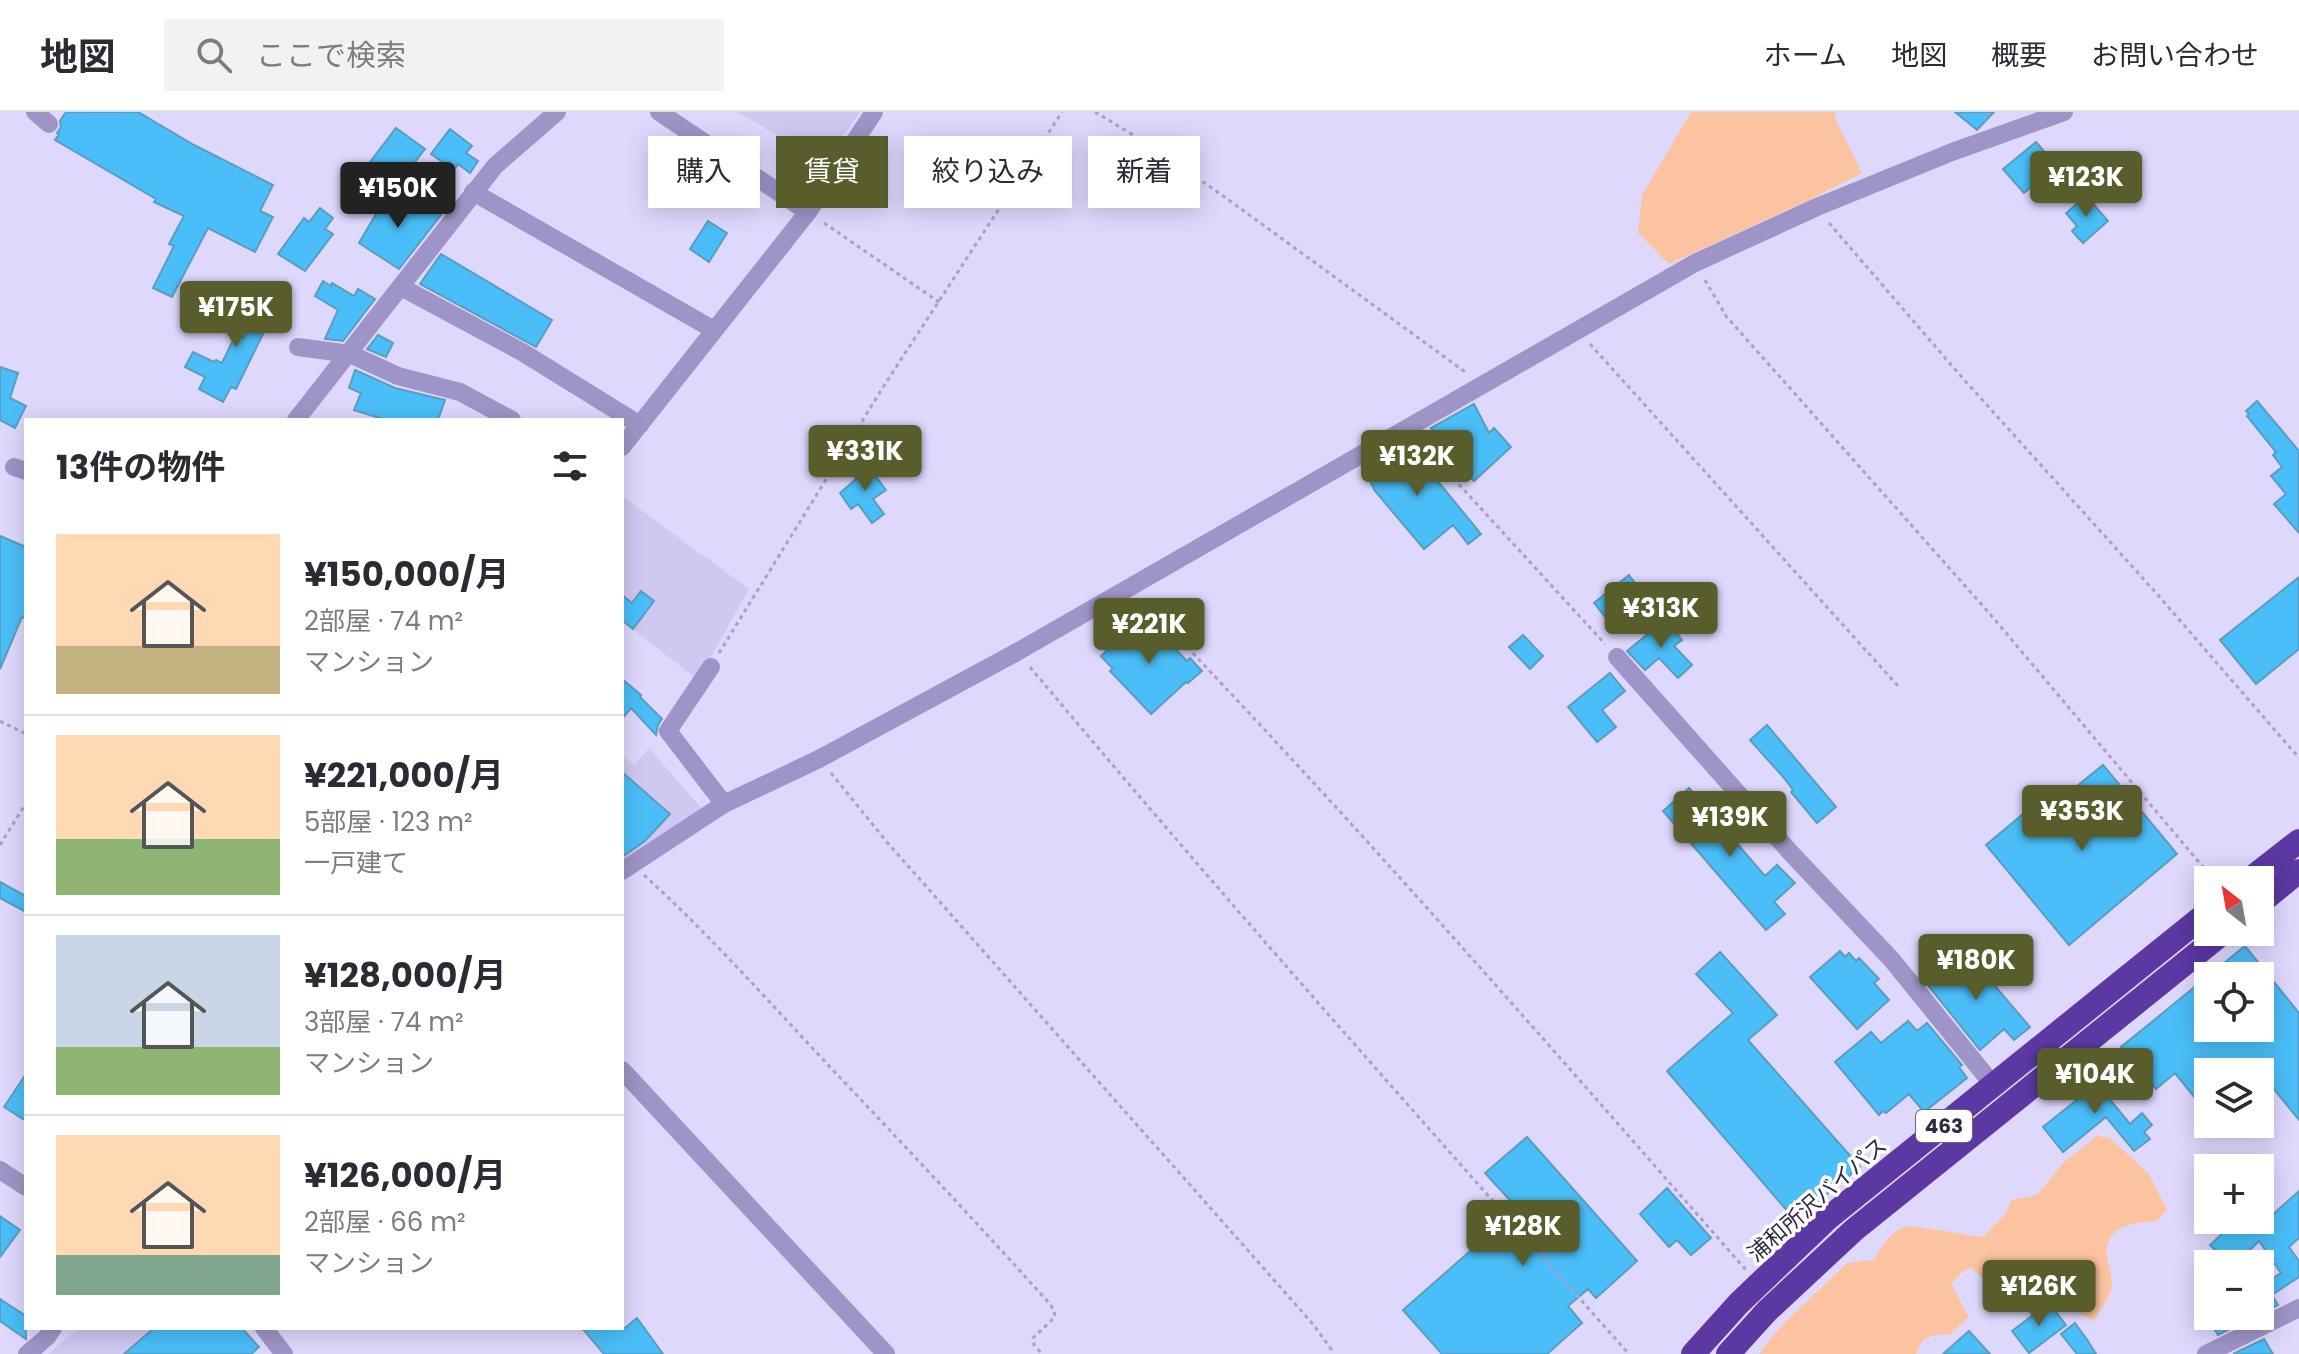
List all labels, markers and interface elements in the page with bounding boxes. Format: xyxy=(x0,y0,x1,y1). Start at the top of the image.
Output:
search box xyxy=(164,19,724,91)
text: 地図 xyxy=(40,30,116,83)
icon: search xyxy=(192,33,236,77)
text: ここで検索 xyxy=(256,34,406,77)
text: ホーム xyxy=(1764,36,1847,75)
text: 地図 xyxy=(1891,36,1947,75)
text: 概要 xyxy=(1991,36,2047,75)
text: お問い合わせ xyxy=(2091,36,2259,75)
chip: 購入 xyxy=(648,136,760,208)
chip: 賃貸 xyxy=(776,136,888,208)
chip: 絞り込み xyxy=(904,136,1072,208)
chip: 新着 xyxy=(1088,136,1200,208)
pin: ¥123K xyxy=(2030,151,2142,219)
text: ¥123K xyxy=(2048,159,2124,195)
pin: ¥150K xyxy=(342,162,454,230)
text: ¥150K xyxy=(358,170,438,206)
pin: ¥175K xyxy=(180,281,292,349)
text: ¥175K xyxy=(198,289,274,325)
pin: ¥331K xyxy=(809,425,921,493)
pin: ¥132K xyxy=(1361,430,1473,498)
text: ¥331K xyxy=(827,433,903,469)
text: ¥132K xyxy=(1379,438,1455,474)
text: 13件の物件 xyxy=(56,443,225,491)
icon: filters xyxy=(548,444,592,488)
text: ¥150,000/月 xyxy=(304,550,510,598)
icon: home xyxy=(120,566,216,662)
pin: ¥313K xyxy=(1605,582,1717,650)
text: ¥313K xyxy=(1623,590,1699,626)
pin: ¥221K xyxy=(1093,598,1205,666)
text: 2部屋 · 74 m² xyxy=(304,603,463,639)
text: ¥221K xyxy=(1111,606,1187,642)
text: マンション xyxy=(304,644,434,680)
text: ¥221,000/月 xyxy=(304,751,504,799)
icon: home xyxy=(120,767,216,863)
pin: ¥353K xyxy=(2026,785,2138,853)
pin: ¥139K xyxy=(1674,791,1786,859)
text: ¥353K xyxy=(2040,793,2124,829)
text: ¥139K xyxy=(1691,799,1769,835)
text: 5部屋 · 123 m² xyxy=(304,804,473,840)
text: 一戸建て xyxy=(304,845,408,881)
north arrow xyxy=(2194,866,2274,946)
map controls xyxy=(2194,866,2274,1330)
pin: ¥180K xyxy=(1920,934,2032,1002)
text: ¥180K xyxy=(1936,942,2016,978)
text: ¥128,000/月 xyxy=(304,951,507,999)
button: locate xyxy=(2194,962,2274,1042)
icon: home xyxy=(120,967,216,1063)
text: 3部屋 · 74 m² xyxy=(304,1004,464,1040)
text: マンション xyxy=(304,1045,434,1081)
pin: ¥104K xyxy=(2039,1048,2151,1116)
text: ¥104K xyxy=(2055,1056,2135,1092)
button: layers xyxy=(2194,1058,2274,1138)
road number: 463 xyxy=(1916,1110,1972,1142)
street label: 浦和所沢バイパス xyxy=(1741,1130,1894,1269)
text: ¥126,000/月 xyxy=(304,1151,506,1199)
button: + xyxy=(2194,1154,2274,1234)
icon: home xyxy=(120,1167,216,1263)
pin: ¥128K xyxy=(1467,1200,1579,1268)
text: 2部屋 · 66 m² xyxy=(304,1204,466,1240)
text: ¥128K xyxy=(1484,1208,1562,1244)
text: マンション xyxy=(304,1245,434,1281)
button: − xyxy=(2194,1250,2274,1330)
pin: ¥126K xyxy=(1983,1260,2095,1328)
text: ¥126K xyxy=(2001,1268,2077,1304)

